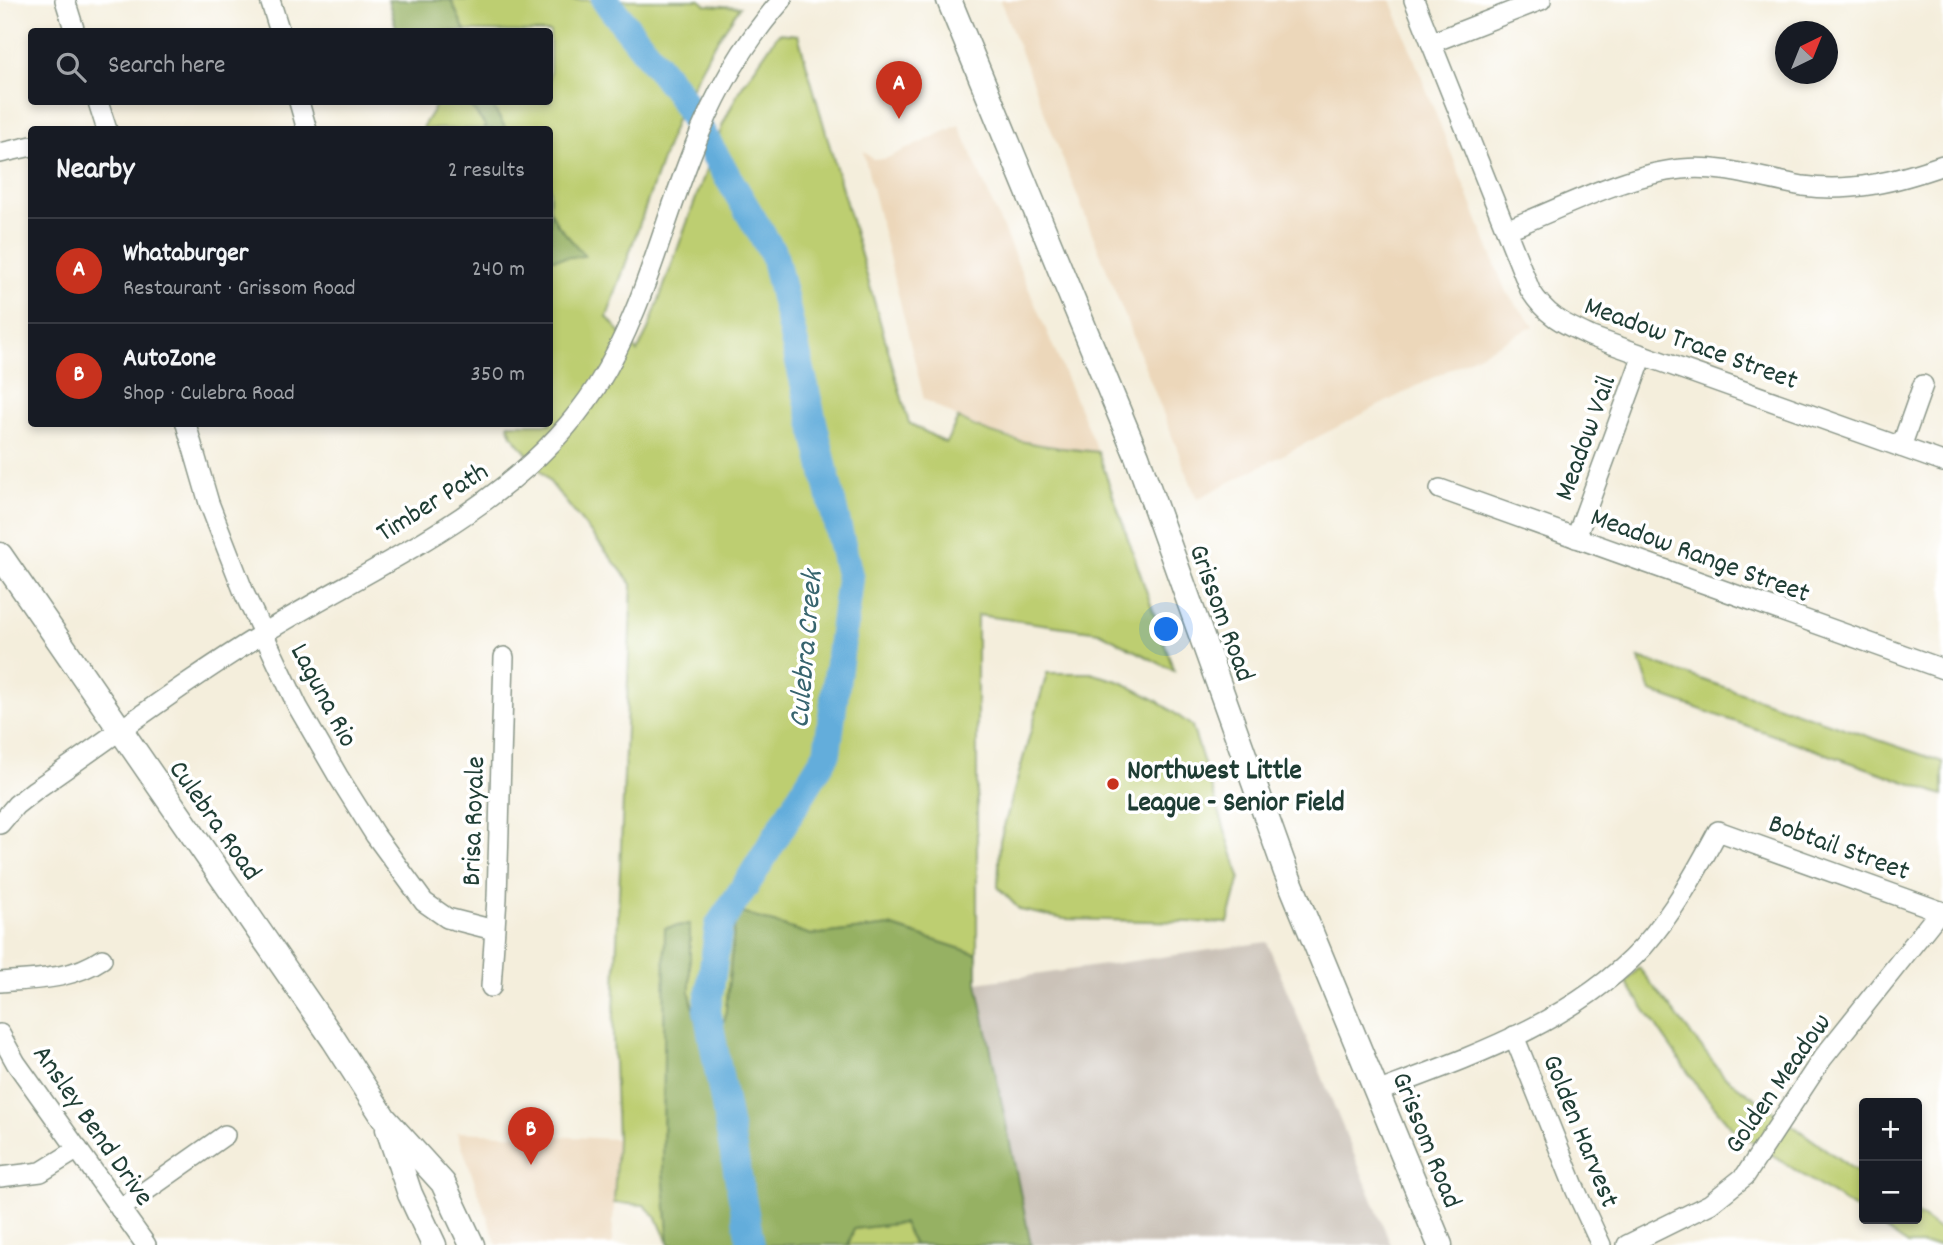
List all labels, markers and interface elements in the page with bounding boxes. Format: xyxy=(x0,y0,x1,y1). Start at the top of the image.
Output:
north arrow xyxy=(1775,21,1838,84)
search box xyxy=(28,28,553,105)
icon: search xyxy=(52,48,90,86)
text: Search here xyxy=(108,48,226,85)
pin: A xyxy=(876,61,922,119)
text: Nearby xyxy=(56,150,134,193)
text: 2 results xyxy=(448,155,525,188)
text: Whataburger xyxy=(123,236,248,273)
text: A xyxy=(73,254,85,287)
text: 240 m xyxy=(472,254,525,287)
text: Restaurant · Grissom Road xyxy=(123,273,355,306)
street label: Meadow Trace Street xyxy=(1578,288,1803,403)
text: AutoZone xyxy=(123,341,216,378)
text: B xyxy=(74,359,84,392)
text: 350 m xyxy=(471,359,525,392)
street label: Meadow Vail xyxy=(1547,370,1629,507)
text: Shop · Culebra Road xyxy=(123,378,295,411)
street label: Timber Path xyxy=(370,454,498,555)
street label: Meadow Range Street xyxy=(1584,499,1814,616)
street label: Grissom Road xyxy=(1176,539,1263,688)
water label: Culebra Creek xyxy=(780,566,837,730)
your location xyxy=(1149,612,1183,646)
street label: Laguna Rio xyxy=(277,637,366,755)
street label: Culebra Road xyxy=(157,753,269,890)
place label: Northwest Little League - Senior Field xyxy=(1127,753,1345,825)
street label: Brisa Royale xyxy=(454,756,498,887)
marker: Northwest Little League - Senior Field xyxy=(1105,776,1121,792)
street label: Bobtail Street xyxy=(1762,806,1914,894)
street label: Golden Meadow xyxy=(1717,1006,1843,1163)
street label: Ansley Bend Drive xyxy=(20,1038,161,1216)
street label: Golden Harvest xyxy=(1529,1049,1627,1214)
street label: Grissom Road xyxy=(1379,1067,1470,1215)
map controls xyxy=(1859,1098,1922,1224)
button: + xyxy=(1859,1098,1922,1161)
pin: B xyxy=(508,1107,554,1165)
button: − xyxy=(1859,1161,1922,1224)

